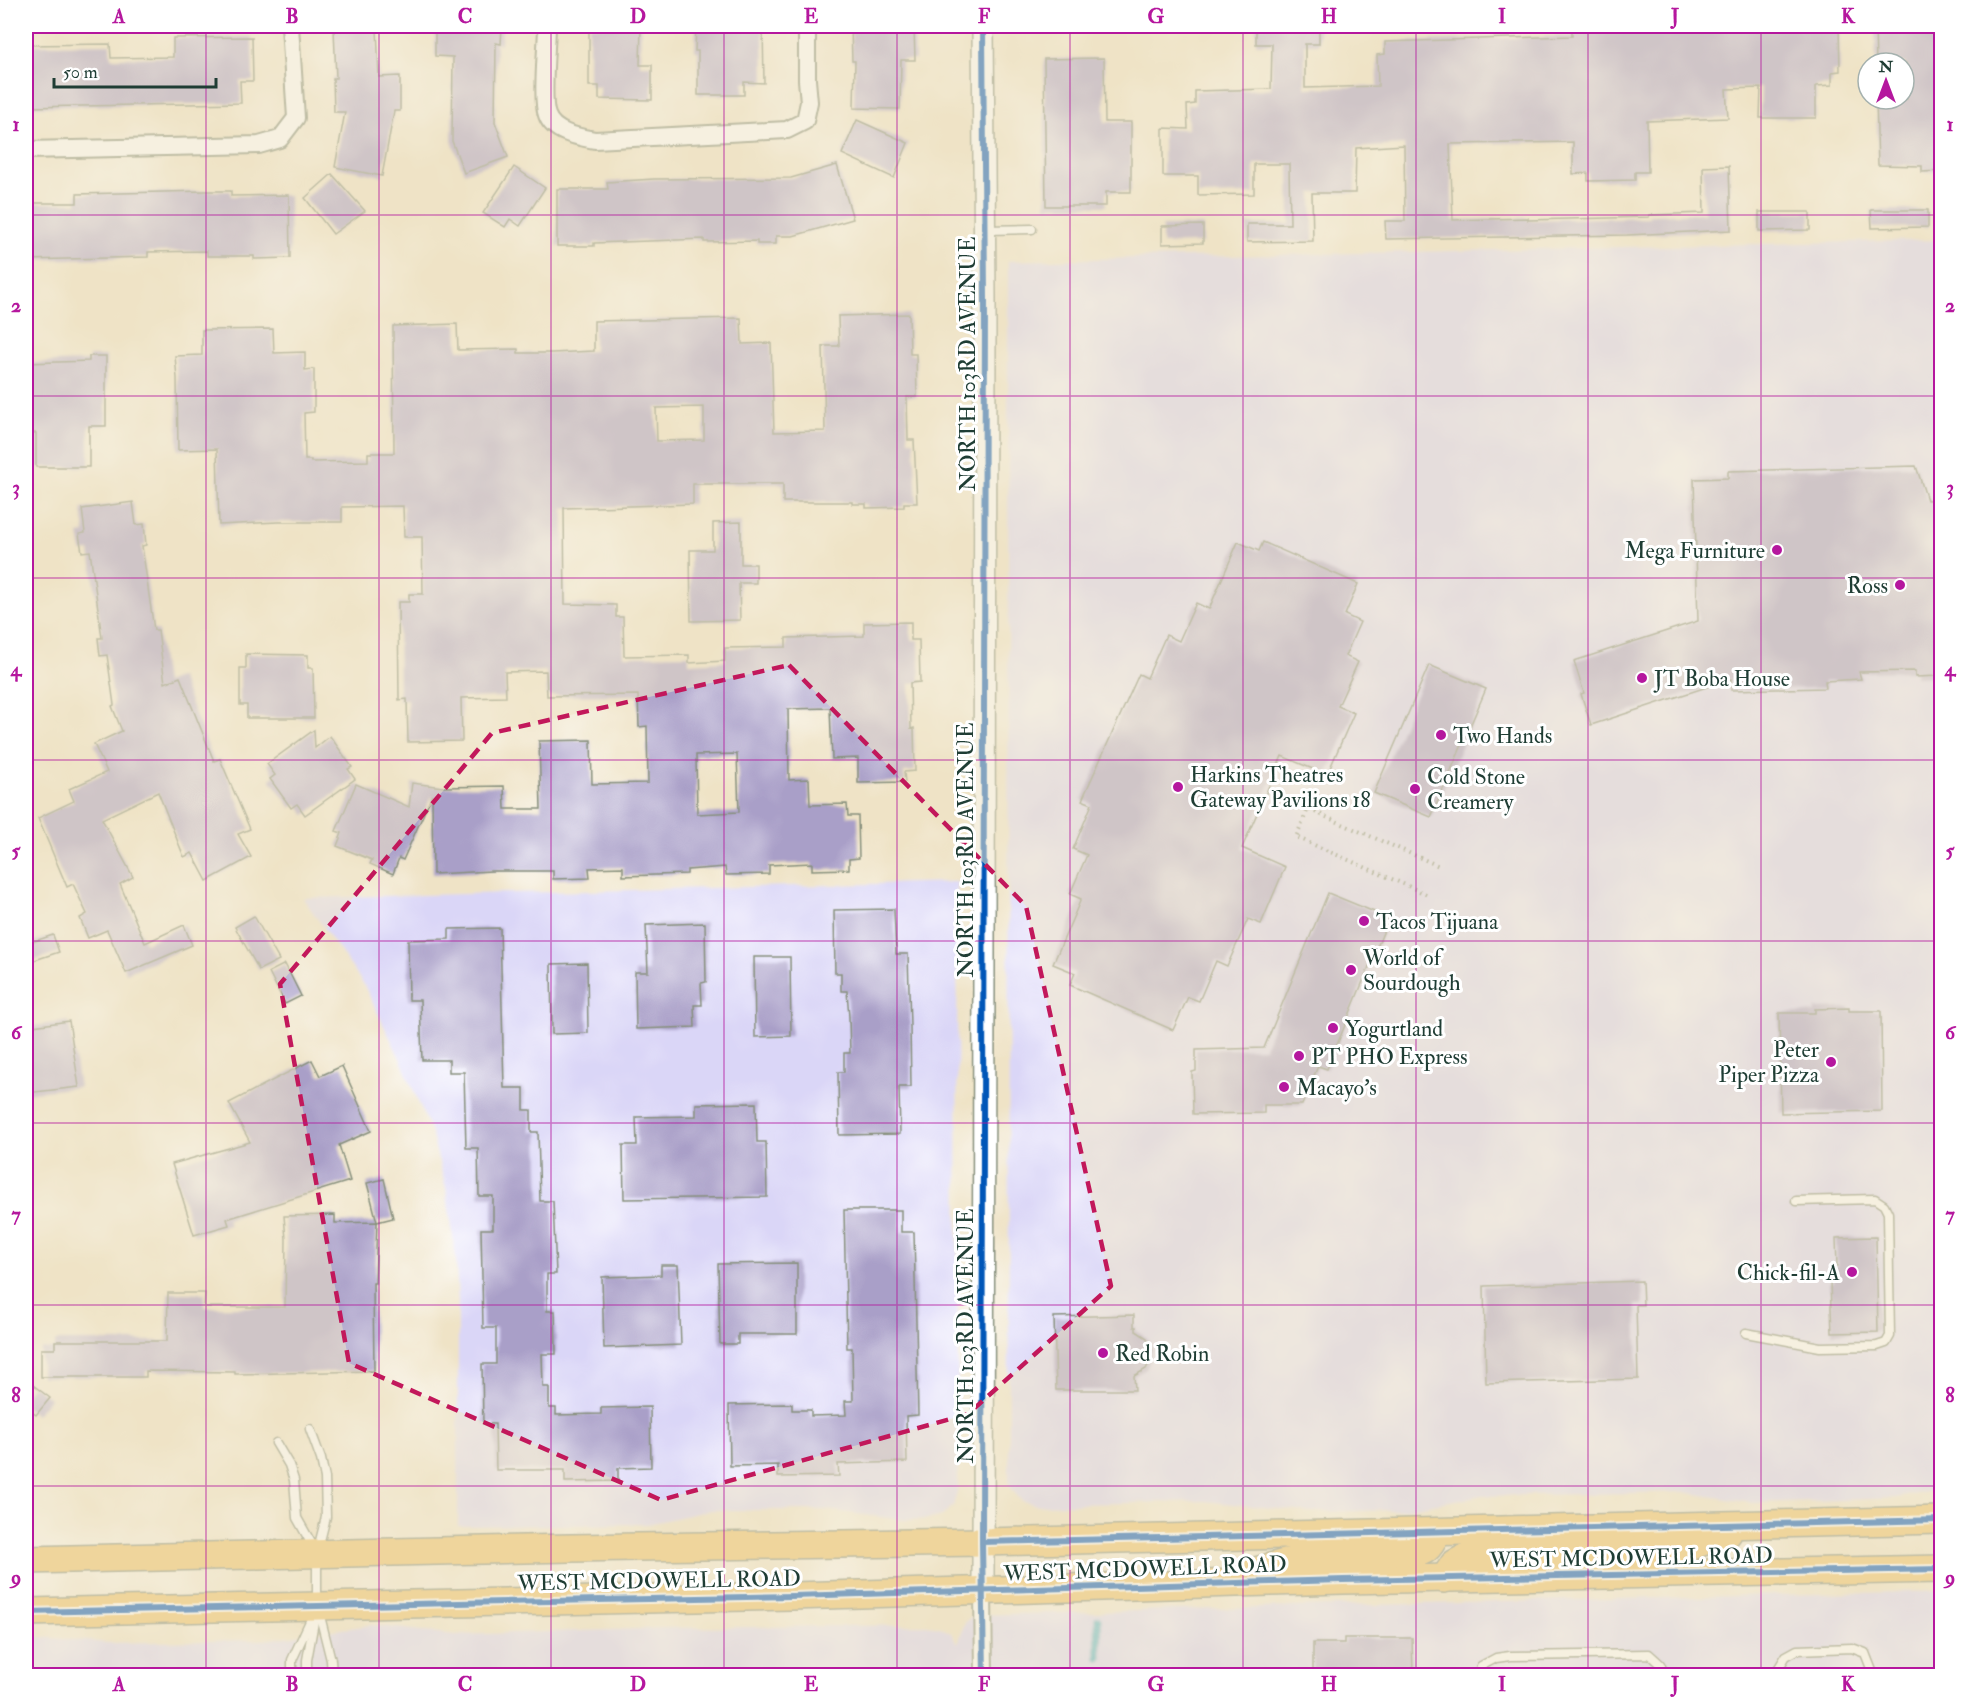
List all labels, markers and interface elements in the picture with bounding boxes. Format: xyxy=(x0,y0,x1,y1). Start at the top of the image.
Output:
text: A xyxy=(112,4,126,29)
text: B xyxy=(285,4,299,29)
text: C xyxy=(458,4,472,29)
text: D xyxy=(630,4,646,29)
text: E xyxy=(804,4,819,29)
text: F xyxy=(978,4,991,29)
text: G xyxy=(1148,4,1165,29)
text: H xyxy=(1321,4,1337,29)
text: I xyxy=(1498,4,1506,29)
text: J xyxy=(1670,4,1679,29)
text: K xyxy=(1841,4,1856,29)
scale bar xyxy=(54,51,216,89)
north arrow xyxy=(1856,51,1916,111)
text: N xyxy=(1878,57,1894,77)
text: 50 m xyxy=(63,61,98,84)
text: 1 xyxy=(12,112,20,137)
text: 1 xyxy=(1946,112,1954,137)
street label: NORTH 103RD AVENUE xyxy=(954,236,982,492)
text: 2 xyxy=(11,293,21,318)
text: 2 xyxy=(1945,293,1955,318)
text: 3 xyxy=(12,475,20,500)
text: 3 xyxy=(1946,475,1954,500)
place label: Mega Furniture xyxy=(1625,537,1765,565)
marker: Mega Furniture xyxy=(1770,543,1784,557)
place label: Ross xyxy=(1847,572,1888,600)
marker: Ross xyxy=(1893,578,1907,592)
text: 4 xyxy=(10,657,23,682)
text: 4 xyxy=(1944,657,1957,682)
place label: JT Boba House xyxy=(1653,665,1790,693)
marker: JT Boba House xyxy=(1635,671,1649,685)
street label: NORTH 103RD AVENUE xyxy=(952,722,980,978)
place label: Two Hands xyxy=(1453,722,1552,750)
marker: Two Hands xyxy=(1434,728,1448,742)
place label: Harkins Theatres Gateway Pavilions 18 xyxy=(1190,761,1371,814)
place label: Cold Stone Creamery xyxy=(1427,763,1525,816)
marker: Harkins Theatres Gateway Pavilions 18 xyxy=(1171,780,1185,794)
marker: Cold Stone Creamery xyxy=(1408,782,1422,796)
text: 5 xyxy=(12,838,22,863)
text: 5 xyxy=(1946,838,1956,863)
place label: Tacos Tijuana xyxy=(1376,908,1499,936)
marker: Tacos Tijuana xyxy=(1357,914,1371,928)
place label: World of Sourdough xyxy=(1362,944,1461,997)
marker: World of Sourdough xyxy=(1344,963,1358,977)
place label: Yogurtland xyxy=(1345,1015,1443,1043)
text: 6 xyxy=(11,1020,23,1045)
text: 6 xyxy=(1945,1020,1957,1045)
marker: Yogurtland xyxy=(1326,1021,1340,1035)
place label: Peter Piper Pizza xyxy=(1718,1036,1820,1090)
place label: PT PHO Express xyxy=(1311,1043,1468,1072)
marker: PT PHO Express xyxy=(1292,1049,1306,1063)
marker: Peter Piper Pizza xyxy=(1824,1055,1838,1069)
place label: Macayo's xyxy=(1296,1074,1377,1102)
marker: Macayo's xyxy=(1277,1080,1291,1094)
text: 7 xyxy=(11,1202,21,1227)
text: 7 xyxy=(1945,1202,1955,1227)
street label: NORTH 103RD AVENUE xyxy=(952,1208,980,1464)
place label: Chick-fil-A xyxy=(1737,1259,1840,1287)
marker: Chick-fil-A xyxy=(1845,1265,1859,1279)
place label: Red Robin xyxy=(1115,1340,1209,1368)
marker: Red Robin xyxy=(1096,1346,1110,1360)
text: 8 xyxy=(11,1383,21,1408)
text: 8 xyxy=(1945,1383,1955,1408)
street label: WEST MCDOWELL ROAD xyxy=(1488,1542,1773,1574)
street label: WEST MCDOWELL ROAD xyxy=(1002,1550,1287,1588)
text: 9 xyxy=(9,1565,21,1590)
street label: WEST MCDOWELL ROAD xyxy=(516,1565,801,1597)
text: 9 xyxy=(1943,1565,1955,1590)
text: A xyxy=(112,1672,126,1697)
text: B xyxy=(285,1672,299,1697)
text: C xyxy=(458,1672,472,1697)
text: D xyxy=(630,1672,646,1697)
text: E xyxy=(804,1672,819,1697)
text: F xyxy=(978,1672,991,1697)
text: G xyxy=(1148,1672,1165,1697)
text: H xyxy=(1321,1672,1337,1697)
text: I xyxy=(1498,1672,1506,1697)
text: J xyxy=(1670,1672,1679,1697)
text: K xyxy=(1841,1672,1856,1697)

